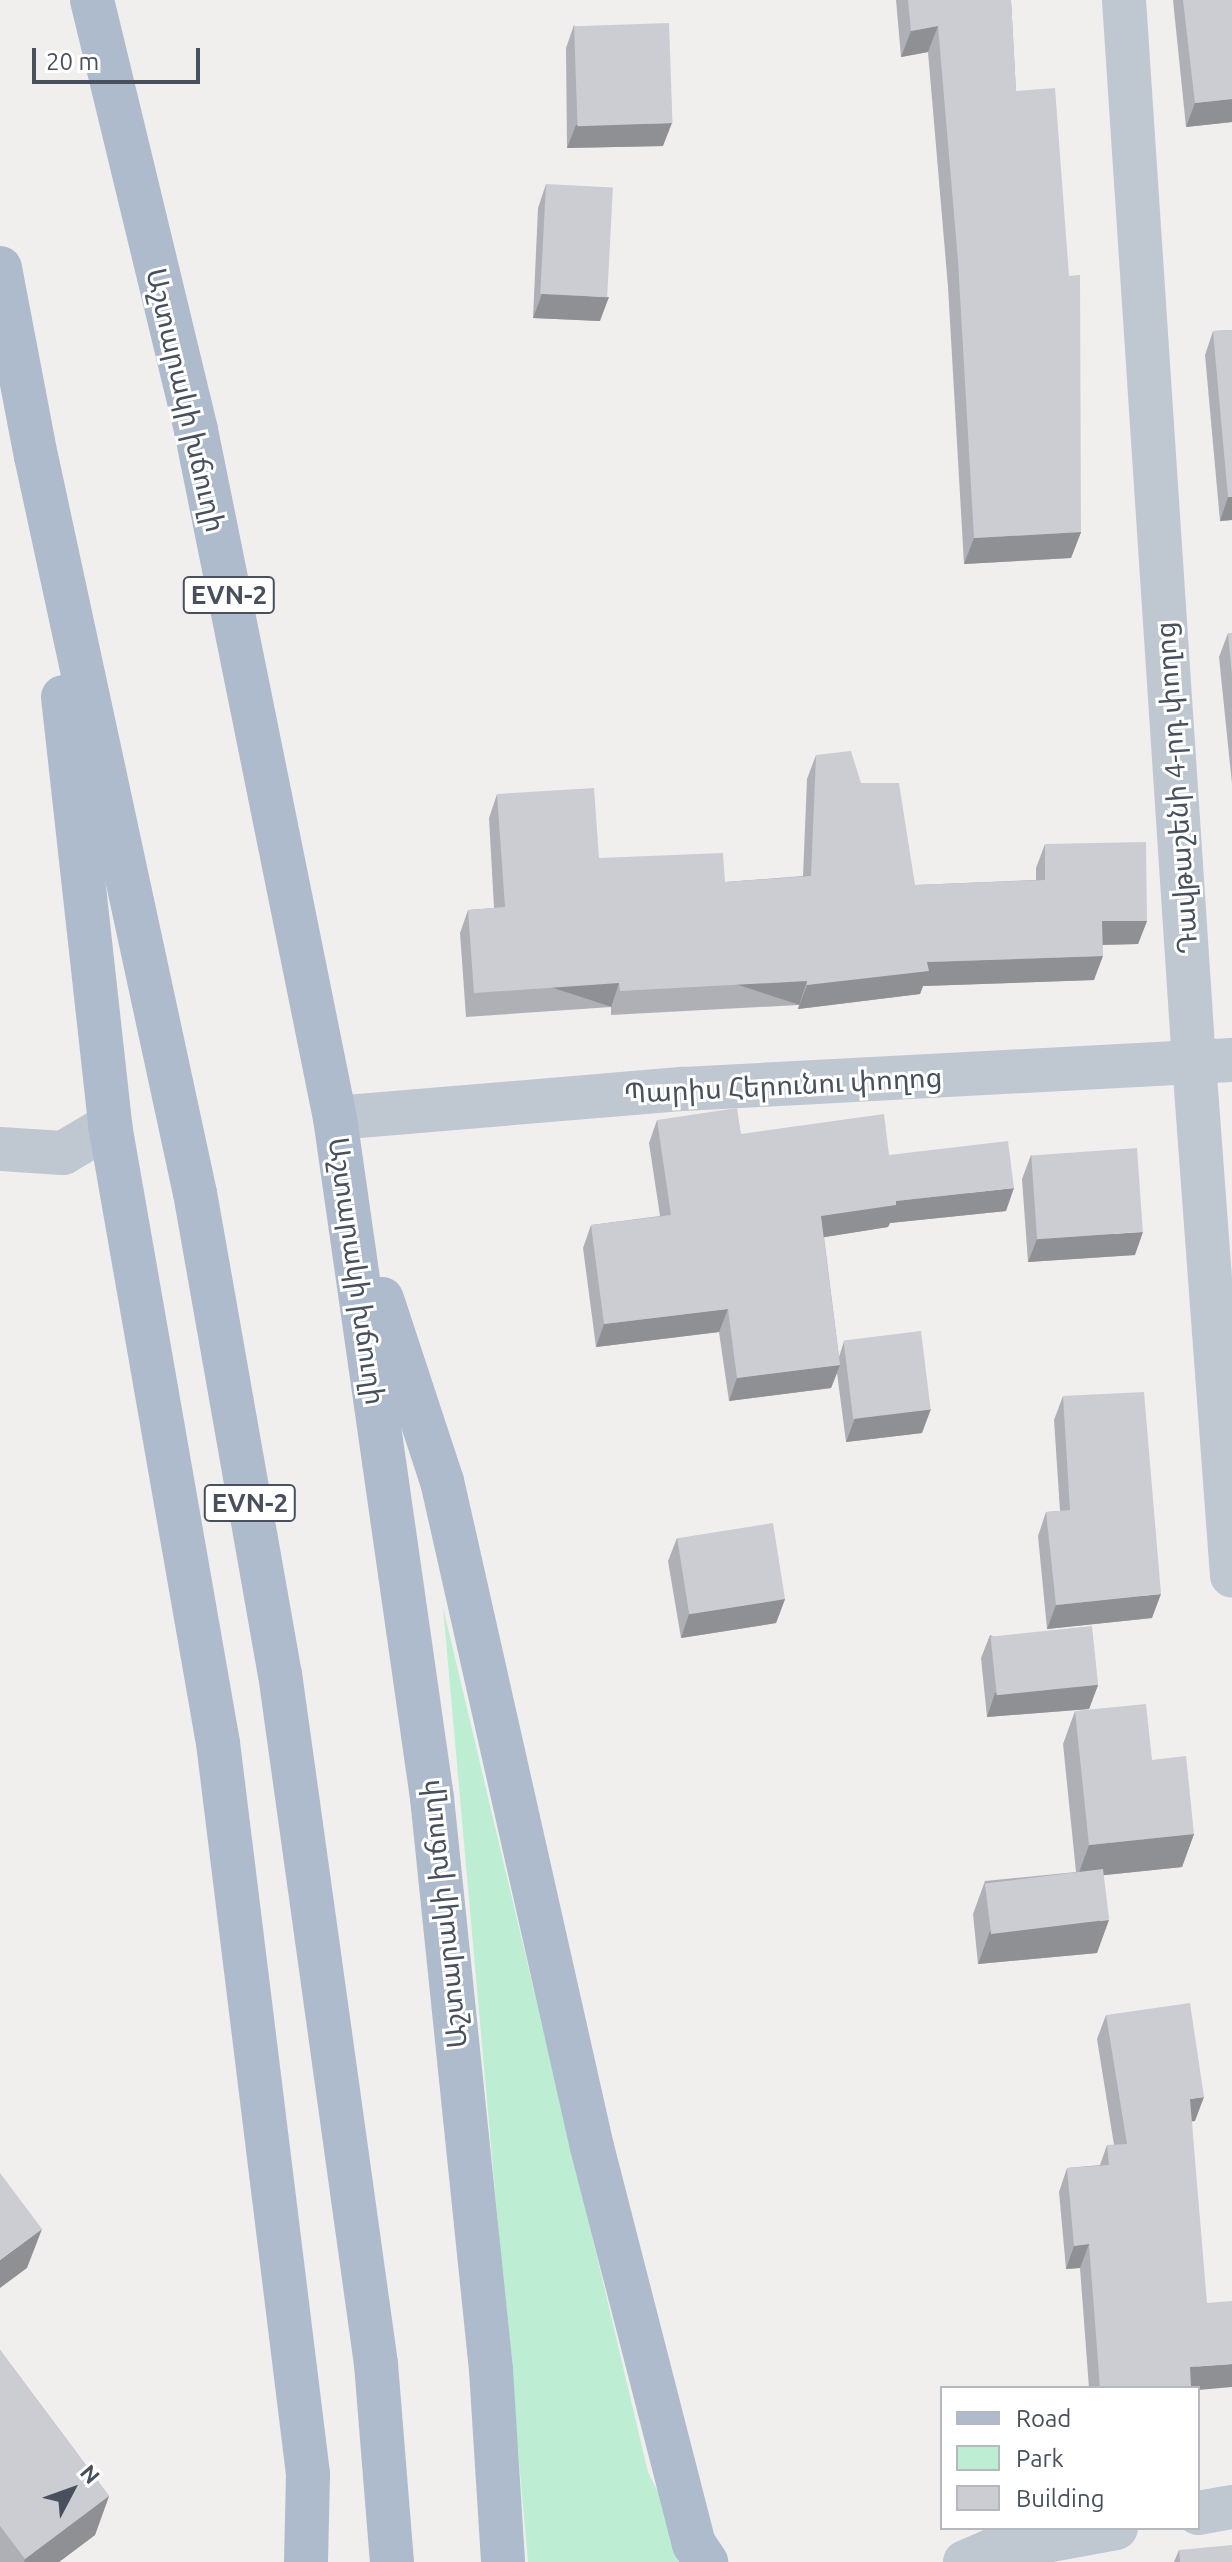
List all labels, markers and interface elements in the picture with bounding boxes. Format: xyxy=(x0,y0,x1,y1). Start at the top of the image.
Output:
scale bar xyxy=(36,32,204,82)
text: 20 m xyxy=(46,48,99,75)
street label: Աշտարակի խճուղի xyxy=(139,265,233,535)
road number: EVN-2 xyxy=(181,573,277,617)
street label: Դավթաշենի 4-րդ փողոց xyxy=(1148,621,1204,955)
street label: Պարիս Հերունու փողոց xyxy=(623,1060,943,1110)
street label: Աշտարակի խճուղի xyxy=(322,1135,392,1407)
road number: EVN-2 xyxy=(202,1481,298,1525)
street label: Աշտարակի խճուղի xyxy=(412,1778,474,2050)
legend xyxy=(940,2386,1200,2530)
text: Road xyxy=(1016,2405,1071,2432)
text: Park xyxy=(1016,2445,1064,2472)
north arrow xyxy=(32,2450,112,2530)
text: N xyxy=(76,2460,105,2488)
text: Building xyxy=(1016,2485,1104,2512)

